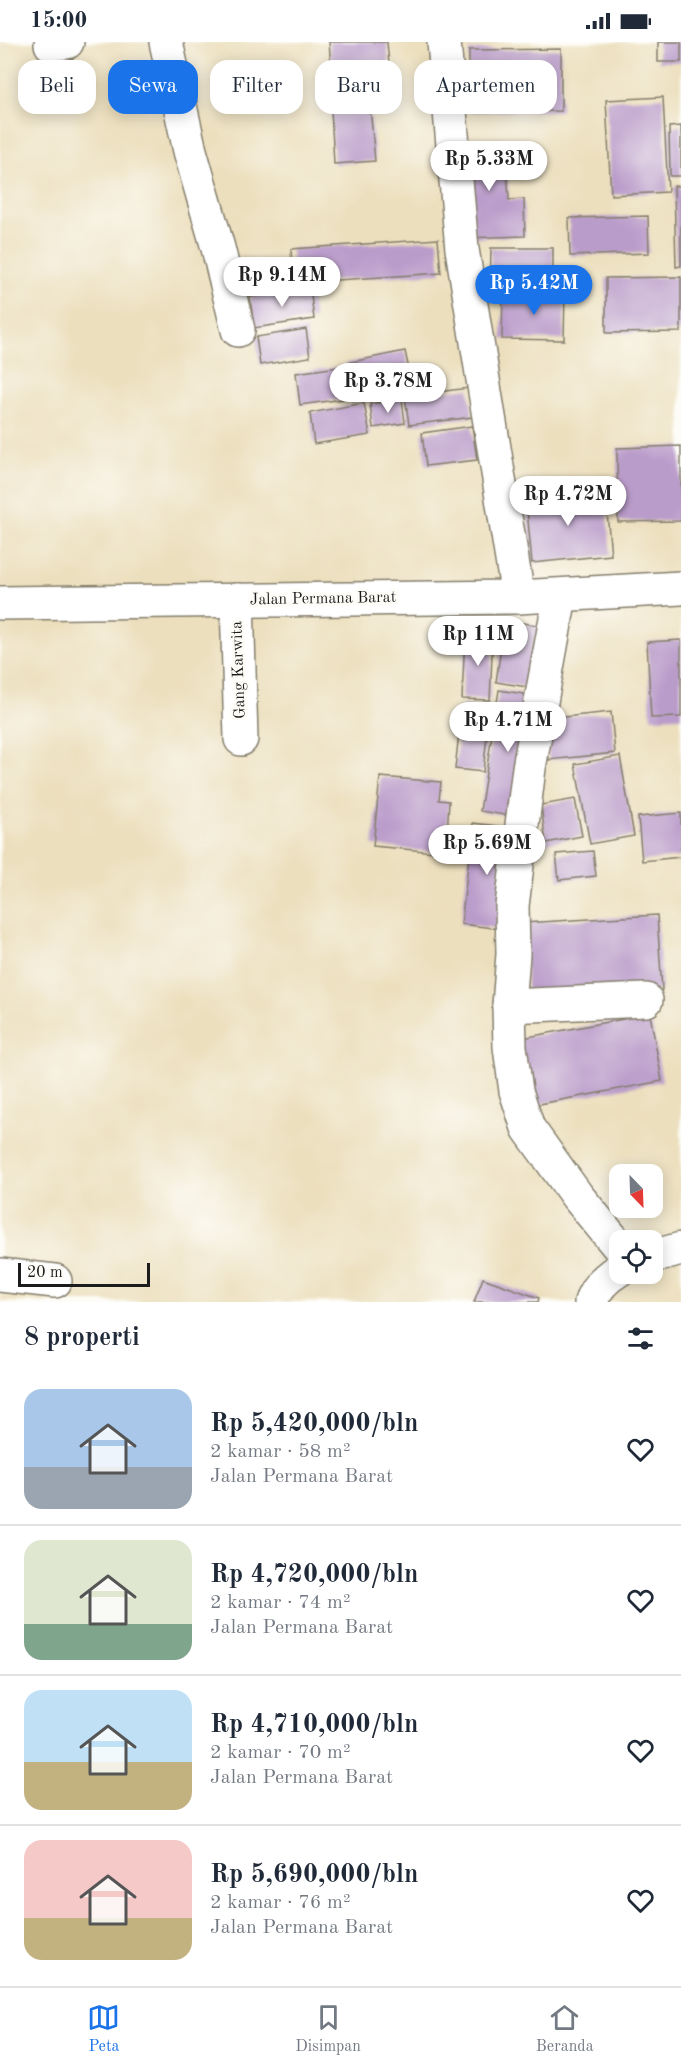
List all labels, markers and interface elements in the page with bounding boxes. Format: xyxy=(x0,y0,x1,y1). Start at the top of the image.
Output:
text: 15:00 xyxy=(30,10,87,32)
chip: Beli xyxy=(18,60,96,114)
chip: Sewa xyxy=(108,60,198,114)
chip: Filter xyxy=(210,60,303,114)
chip: Baru xyxy=(315,60,402,114)
chip: Apartemen xyxy=(414,60,557,114)
pin: Rp 5.33M xyxy=(427,141,551,192)
text: Rp 5.33M xyxy=(444,150,534,170)
pin: Rp 9.14M xyxy=(220,257,344,308)
pin: Rp 5.42M xyxy=(472,265,596,316)
text: Rp 9.14M xyxy=(237,266,327,286)
text: Rp 5.42M xyxy=(489,274,579,294)
pin: Rp 3.78M xyxy=(326,363,450,414)
text: Rp 3.78M xyxy=(343,372,433,392)
pin: Rp 4.72M xyxy=(506,476,630,527)
text: Rp 4.72M xyxy=(523,485,613,505)
street label: Jalan Permana Barat xyxy=(250,590,397,608)
pin: Rp 11M xyxy=(429,616,527,667)
street label: Gang Karwita xyxy=(229,621,249,719)
text: Rp 11M xyxy=(442,625,514,645)
pin: Rp 4.71M xyxy=(446,702,570,753)
text: Rp 4.71M xyxy=(463,711,553,731)
pin: Rp 5.69M xyxy=(425,825,549,876)
text: Rp 5.69M xyxy=(442,834,532,854)
north arrow xyxy=(609,1164,663,1218)
map controls xyxy=(609,1164,663,1284)
button: locate xyxy=(609,1230,663,1284)
scale bar xyxy=(18,1260,150,1288)
text: 20 m xyxy=(27,1265,63,1281)
icon: filters xyxy=(624,1322,657,1355)
text: 8 properti xyxy=(24,1325,140,1351)
text: Rp 5,420,000/bln xyxy=(210,1411,418,1437)
icon: home xyxy=(72,1413,144,1485)
icon: heart xyxy=(624,1433,657,1466)
text: 2 kamar · 58 m² xyxy=(210,1442,351,1462)
text: Jalan Permana Barat xyxy=(210,1467,393,1487)
text: Rp 4,720,000/bln xyxy=(210,1562,418,1588)
icon: home xyxy=(72,1564,144,1636)
icon: heart xyxy=(624,1584,657,1617)
text: 2 kamar · 74 m² xyxy=(210,1593,351,1613)
text: Jalan Permana Barat xyxy=(210,1618,393,1638)
text: Rp 4,710,000/bln xyxy=(210,1712,418,1738)
icon: home xyxy=(72,1714,144,1786)
icon: heart xyxy=(624,1734,657,1767)
text: 2 kamar · 70 m² xyxy=(210,1743,351,1763)
text: Jalan Permana Barat xyxy=(210,1768,393,1788)
text: Rp 5,690,000/bln xyxy=(210,1862,418,1888)
icon: home xyxy=(72,1864,144,1936)
icon: heart xyxy=(624,1884,657,1917)
text: 2 kamar · 76 m² xyxy=(210,1893,351,1913)
text: Jalan Permana Barat xyxy=(210,1918,393,1938)
tab: Peta xyxy=(87,2001,120,2057)
tab: Disimpan xyxy=(295,2001,361,2057)
tab: Beranda xyxy=(536,2001,594,2057)

